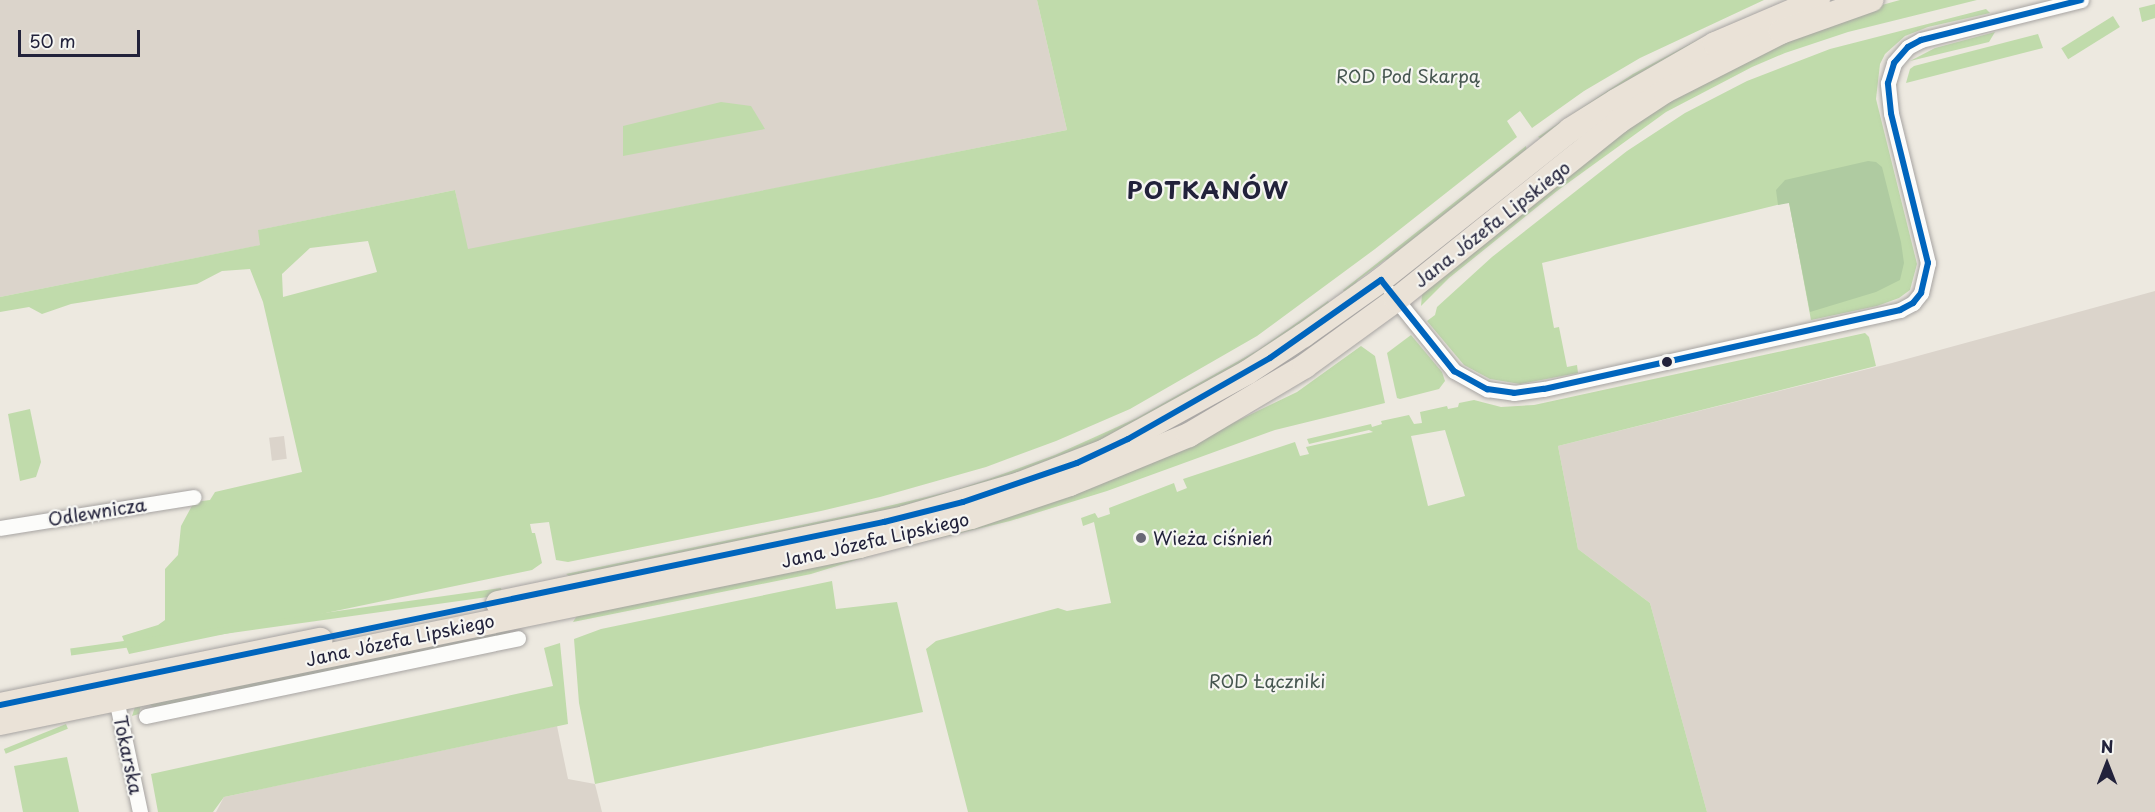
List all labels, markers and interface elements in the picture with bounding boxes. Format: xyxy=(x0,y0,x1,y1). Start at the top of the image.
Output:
scale bar xyxy=(21,18,142,56)
text: 50 m xyxy=(29,27,76,54)
park label: ROD Pod Skarpą xyxy=(1334,65,1482,87)
street label: Jana Józefa Lipskiego xyxy=(1410,157,1574,291)
district label: POTKANÓW xyxy=(1126,176,1290,204)
unlabelled marker xyxy=(1661,356,1673,368)
street label: Odlewnicza xyxy=(46,494,148,530)
street label: Jana Józefa Lipskiego xyxy=(780,508,970,572)
place label: Wieża ciśnień xyxy=(1153,527,1272,549)
marker: Wieża ciśnień xyxy=(1134,531,1148,545)
street label: Jana Józefa Lipskiego xyxy=(305,610,495,670)
park label: ROD Łączniki xyxy=(1208,670,1326,692)
street label: Tokarska xyxy=(109,714,147,796)
north arrow xyxy=(2077,734,2137,794)
text: N xyxy=(2101,734,2113,758)

